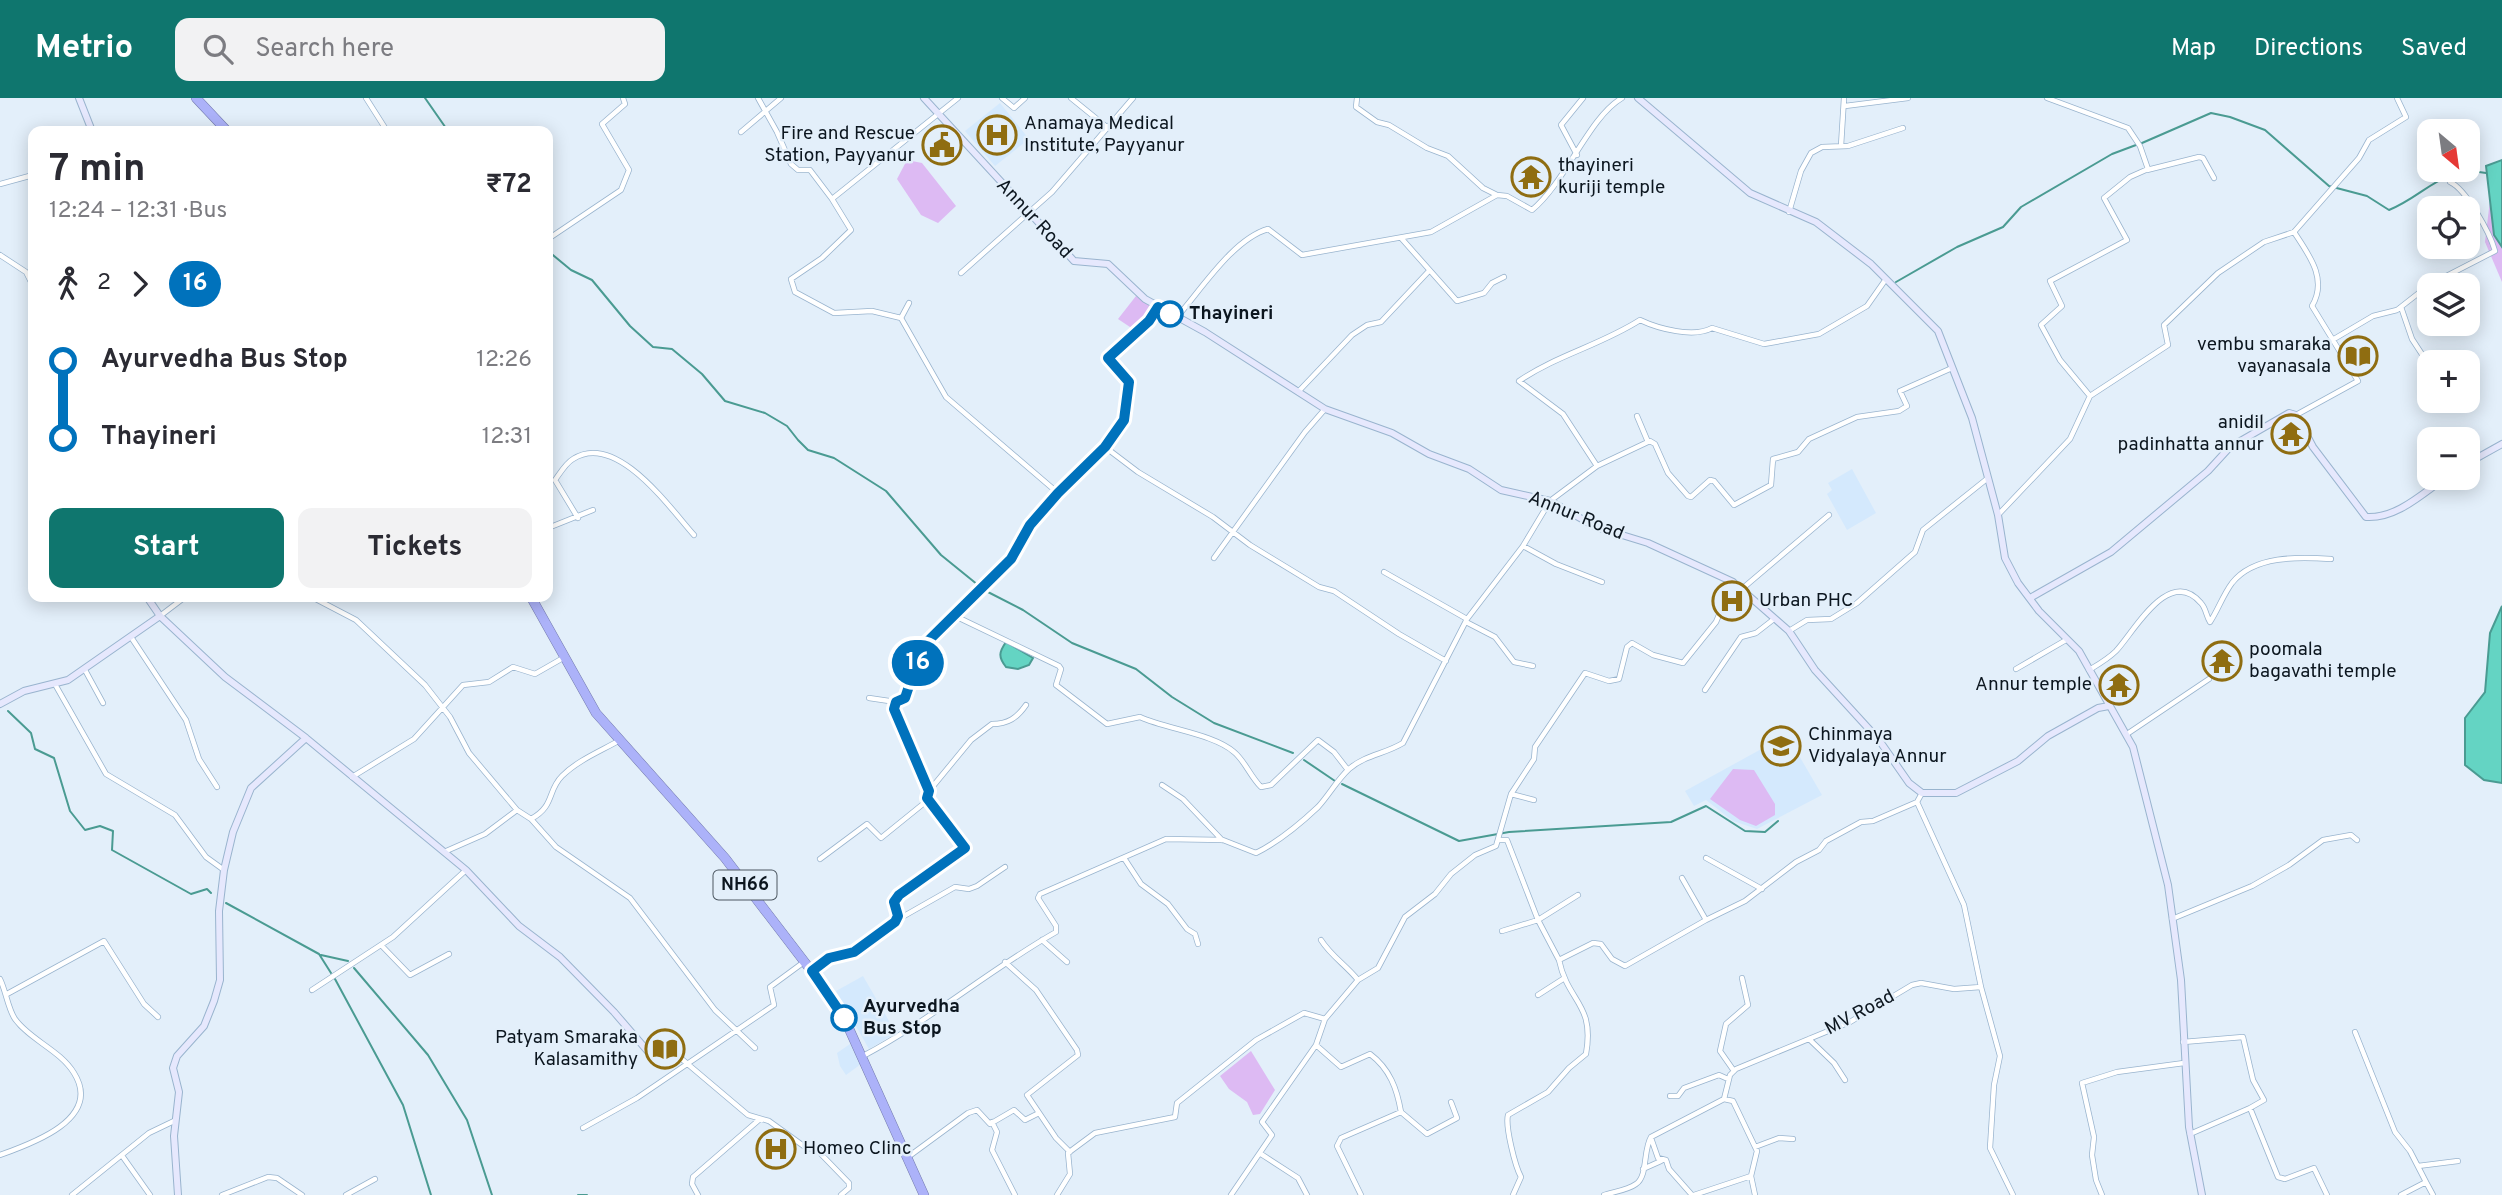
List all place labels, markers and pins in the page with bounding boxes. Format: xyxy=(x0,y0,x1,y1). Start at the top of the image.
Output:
place label: Anamaya Medical Institute, Payyanur xyxy=(1024,112,1185,158)
hospital icon: Anamaya Medical Institute, Payyanur xyxy=(976,114,1018,156)
place label: Fire and Rescue Station, Payyanur xyxy=(764,122,916,168)
public building icon: Fire and Rescue Station, Payyanur xyxy=(921,124,963,166)
place label: thayineri kuriji temple xyxy=(1558,154,1665,200)
temple icon: thayineri kuriji temple xyxy=(1510,156,1552,198)
marker: Thayineri xyxy=(1157,301,1183,327)
place label: Thayineri xyxy=(1189,302,1274,326)
place label: vembu smaraka vayanasala xyxy=(2197,333,2331,379)
library icon: vembu smaraka vayanasala xyxy=(2337,335,2379,377)
place label: anidil padinhatta annur xyxy=(2118,411,2265,457)
temple icon: anidil padinhatta annur xyxy=(2270,413,2312,455)
hospital icon: Urban PHC xyxy=(1711,580,1753,622)
place label: Urban PHC xyxy=(1759,589,1853,613)
place label: poomala bagavathi temple xyxy=(2249,638,2397,684)
temple icon: poomala bagavathi temple xyxy=(2201,640,2243,682)
temple icon: Annur temple xyxy=(2098,664,2140,706)
place label: Annur temple xyxy=(1975,673,2092,697)
place label: Chinmaya Vidyalaya Annur xyxy=(1808,723,1947,769)
school or university icon: Chinmaya Vidyalaya Annur xyxy=(1760,725,1802,767)
place label: Ayurvedha Bus Stop xyxy=(863,995,960,1041)
marker: Ayurvedha Bus Stop xyxy=(831,1005,857,1031)
place label: Patyam Smaraka Kalasamithy xyxy=(495,1026,638,1072)
library icon: Patyam Smaraka Kalasamithy xyxy=(644,1028,686,1070)
hospital icon: Homeo Clinc xyxy=(755,1128,797,1170)
place label: Homeo Clinc xyxy=(803,1137,911,1161)

